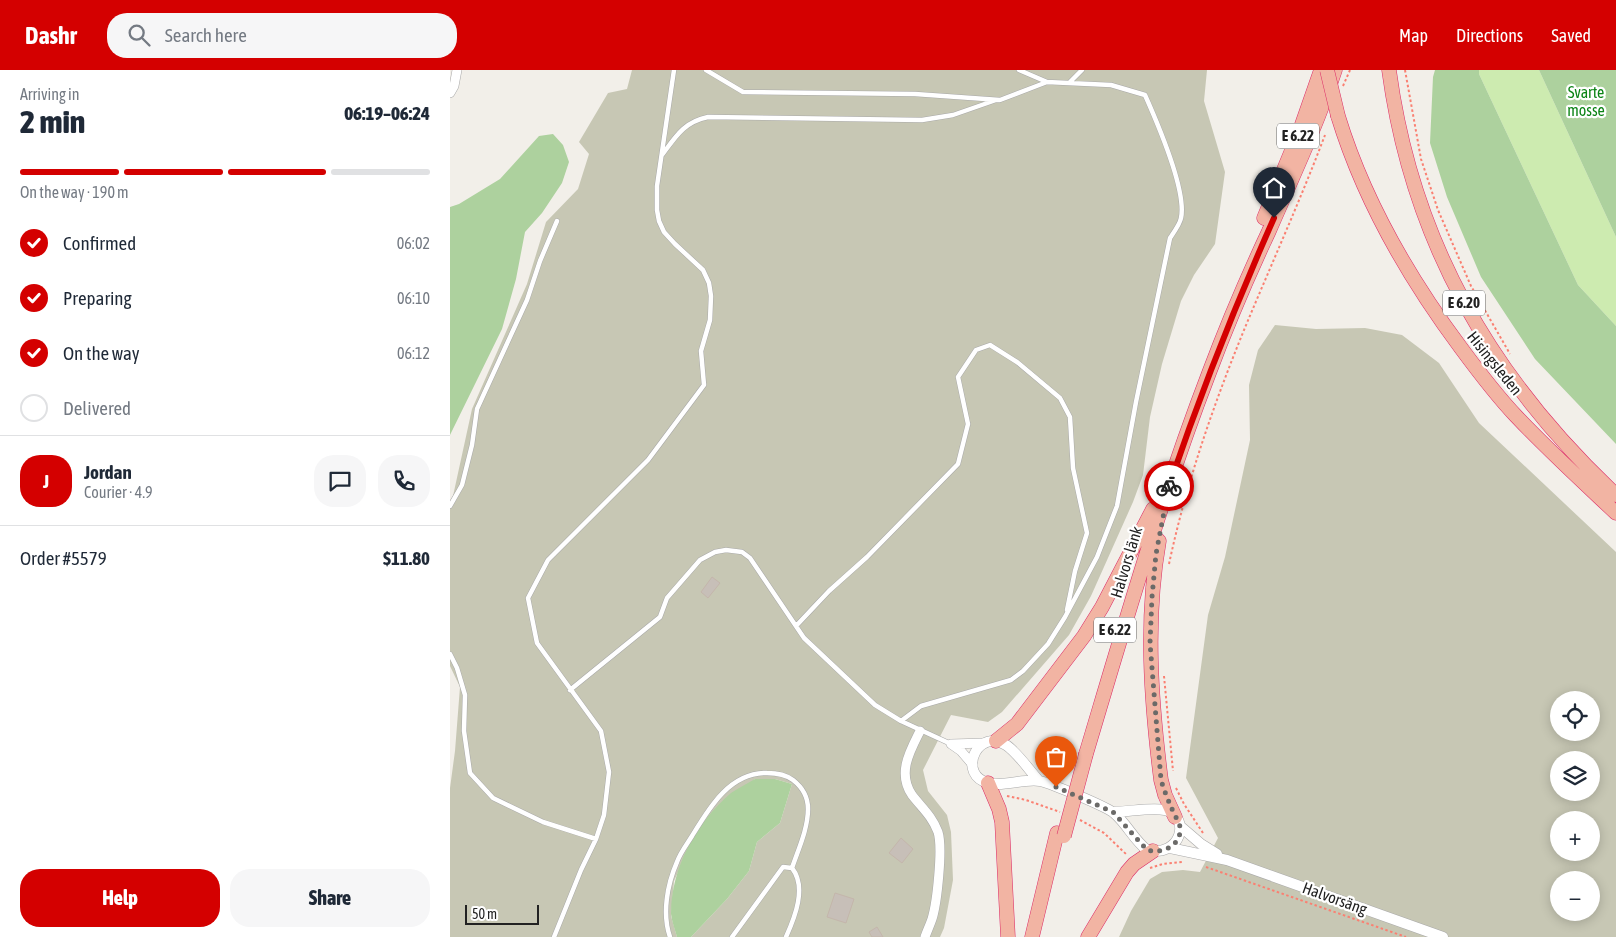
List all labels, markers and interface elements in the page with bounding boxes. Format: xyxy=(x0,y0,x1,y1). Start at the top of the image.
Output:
search box xyxy=(107,13,457,58)
icon: search xyxy=(125,21,153,49)
text: Dashr xyxy=(25,22,77,49)
text: Search here xyxy=(165,24,247,46)
text: Map xyxy=(1399,25,1428,46)
text: Directions xyxy=(1456,25,1523,46)
text: Saved xyxy=(1551,25,1591,46)
park label: Svarte mosse xyxy=(1567,83,1605,119)
text: Arriving in xyxy=(20,85,80,103)
text: 06:19–06:24 xyxy=(344,102,430,124)
text: 2 min xyxy=(20,103,85,140)
road number: E 6.22 xyxy=(1277,124,1319,148)
pin xyxy=(1253,167,1295,218)
icon: home xyxy=(1260,174,1288,202)
text: On the way · 190 m xyxy=(20,183,129,201)
icon: check xyxy=(20,229,48,257)
text: Confirmed xyxy=(63,232,136,254)
text: 06:02 xyxy=(397,234,430,252)
icon: check xyxy=(20,284,48,312)
text: Preparing xyxy=(63,287,132,309)
text: 06:10 xyxy=(397,289,430,307)
road number: E 6.20 xyxy=(1443,290,1485,316)
street label: Hisingsleden xyxy=(1463,328,1526,399)
icon: check xyxy=(20,339,48,367)
text: On the way xyxy=(63,342,140,364)
text: 06:12 xyxy=(397,344,430,362)
text: Delivered xyxy=(63,397,131,419)
button: chat xyxy=(314,455,366,507)
button: phone xyxy=(378,455,430,507)
text: Jordan xyxy=(84,461,132,483)
courier xyxy=(1144,461,1194,511)
text: J xyxy=(43,470,49,492)
icon: bike xyxy=(1155,472,1183,500)
text: Courier · 4.9 xyxy=(84,483,153,501)
street label: Halvors länk xyxy=(1107,524,1145,600)
text: Order #5579 xyxy=(20,547,107,569)
text: $11.80 xyxy=(383,547,430,569)
road number: E 6.22 xyxy=(1094,618,1136,642)
map controls xyxy=(1550,691,1600,921)
button: locate xyxy=(1550,691,1600,741)
pin xyxy=(1035,736,1077,787)
icon: bag xyxy=(1042,743,1070,771)
button: layers xyxy=(1550,751,1600,801)
button: + xyxy=(1550,811,1600,861)
button: Help xyxy=(20,869,220,927)
button: Share xyxy=(230,869,430,927)
button: − xyxy=(1550,871,1600,921)
street label: Halvorsäng xyxy=(1300,878,1370,919)
scale bar xyxy=(465,902,539,925)
text: 50 m xyxy=(472,906,497,922)

